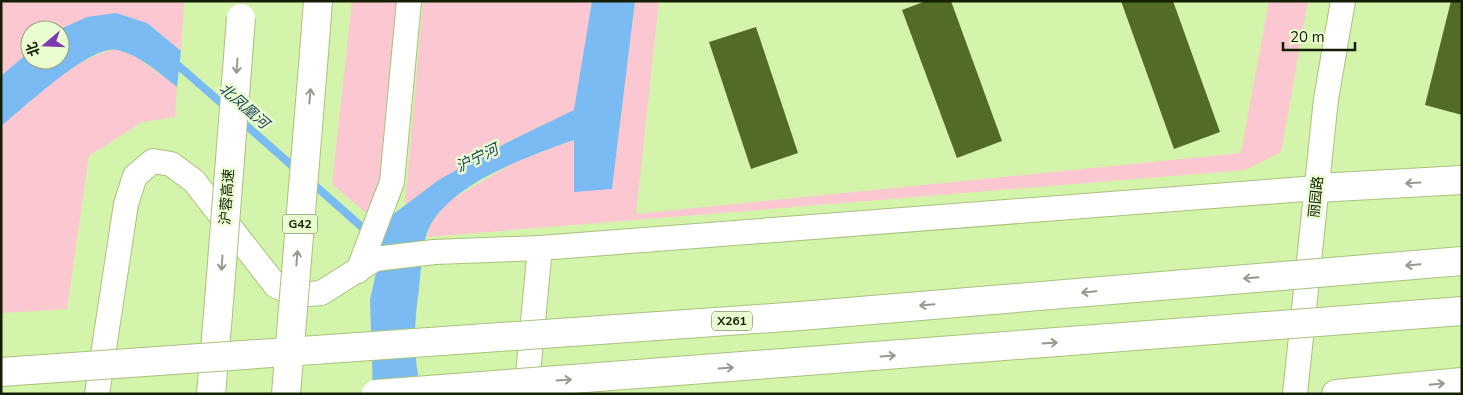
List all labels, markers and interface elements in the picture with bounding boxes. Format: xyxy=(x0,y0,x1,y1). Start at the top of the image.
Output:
north arrow xyxy=(20,20,70,70)
scale bar xyxy=(1283,20,1356,52)
text: 20 m xyxy=(1290,27,1325,47)
text: 北 xyxy=(22,39,44,59)
one-way arrow xyxy=(233,58,242,74)
water label: 北凤凰河 xyxy=(215,79,275,135)
one-way arrow xyxy=(306,88,315,104)
water label: 沪宁河 xyxy=(452,138,504,177)
street label: 沪蓉高速 xyxy=(216,168,238,226)
street label: 丽园路 xyxy=(1304,175,1328,219)
one-way arrow xyxy=(1405,178,1421,187)
road number: G42 xyxy=(282,214,318,233)
one-way arrow xyxy=(293,250,302,266)
one-way arrow xyxy=(217,255,227,271)
one-way arrow xyxy=(1405,260,1421,270)
one-way arrow xyxy=(1243,274,1259,283)
one-way arrow xyxy=(1082,287,1098,297)
one-way arrow xyxy=(920,300,936,310)
road number: X261 xyxy=(712,312,752,331)
one-way arrow xyxy=(1042,339,1058,348)
one-way arrow xyxy=(880,351,896,361)
one-way arrow xyxy=(718,364,734,373)
one-way arrow xyxy=(556,375,572,385)
one-way arrow xyxy=(1429,379,1445,389)

